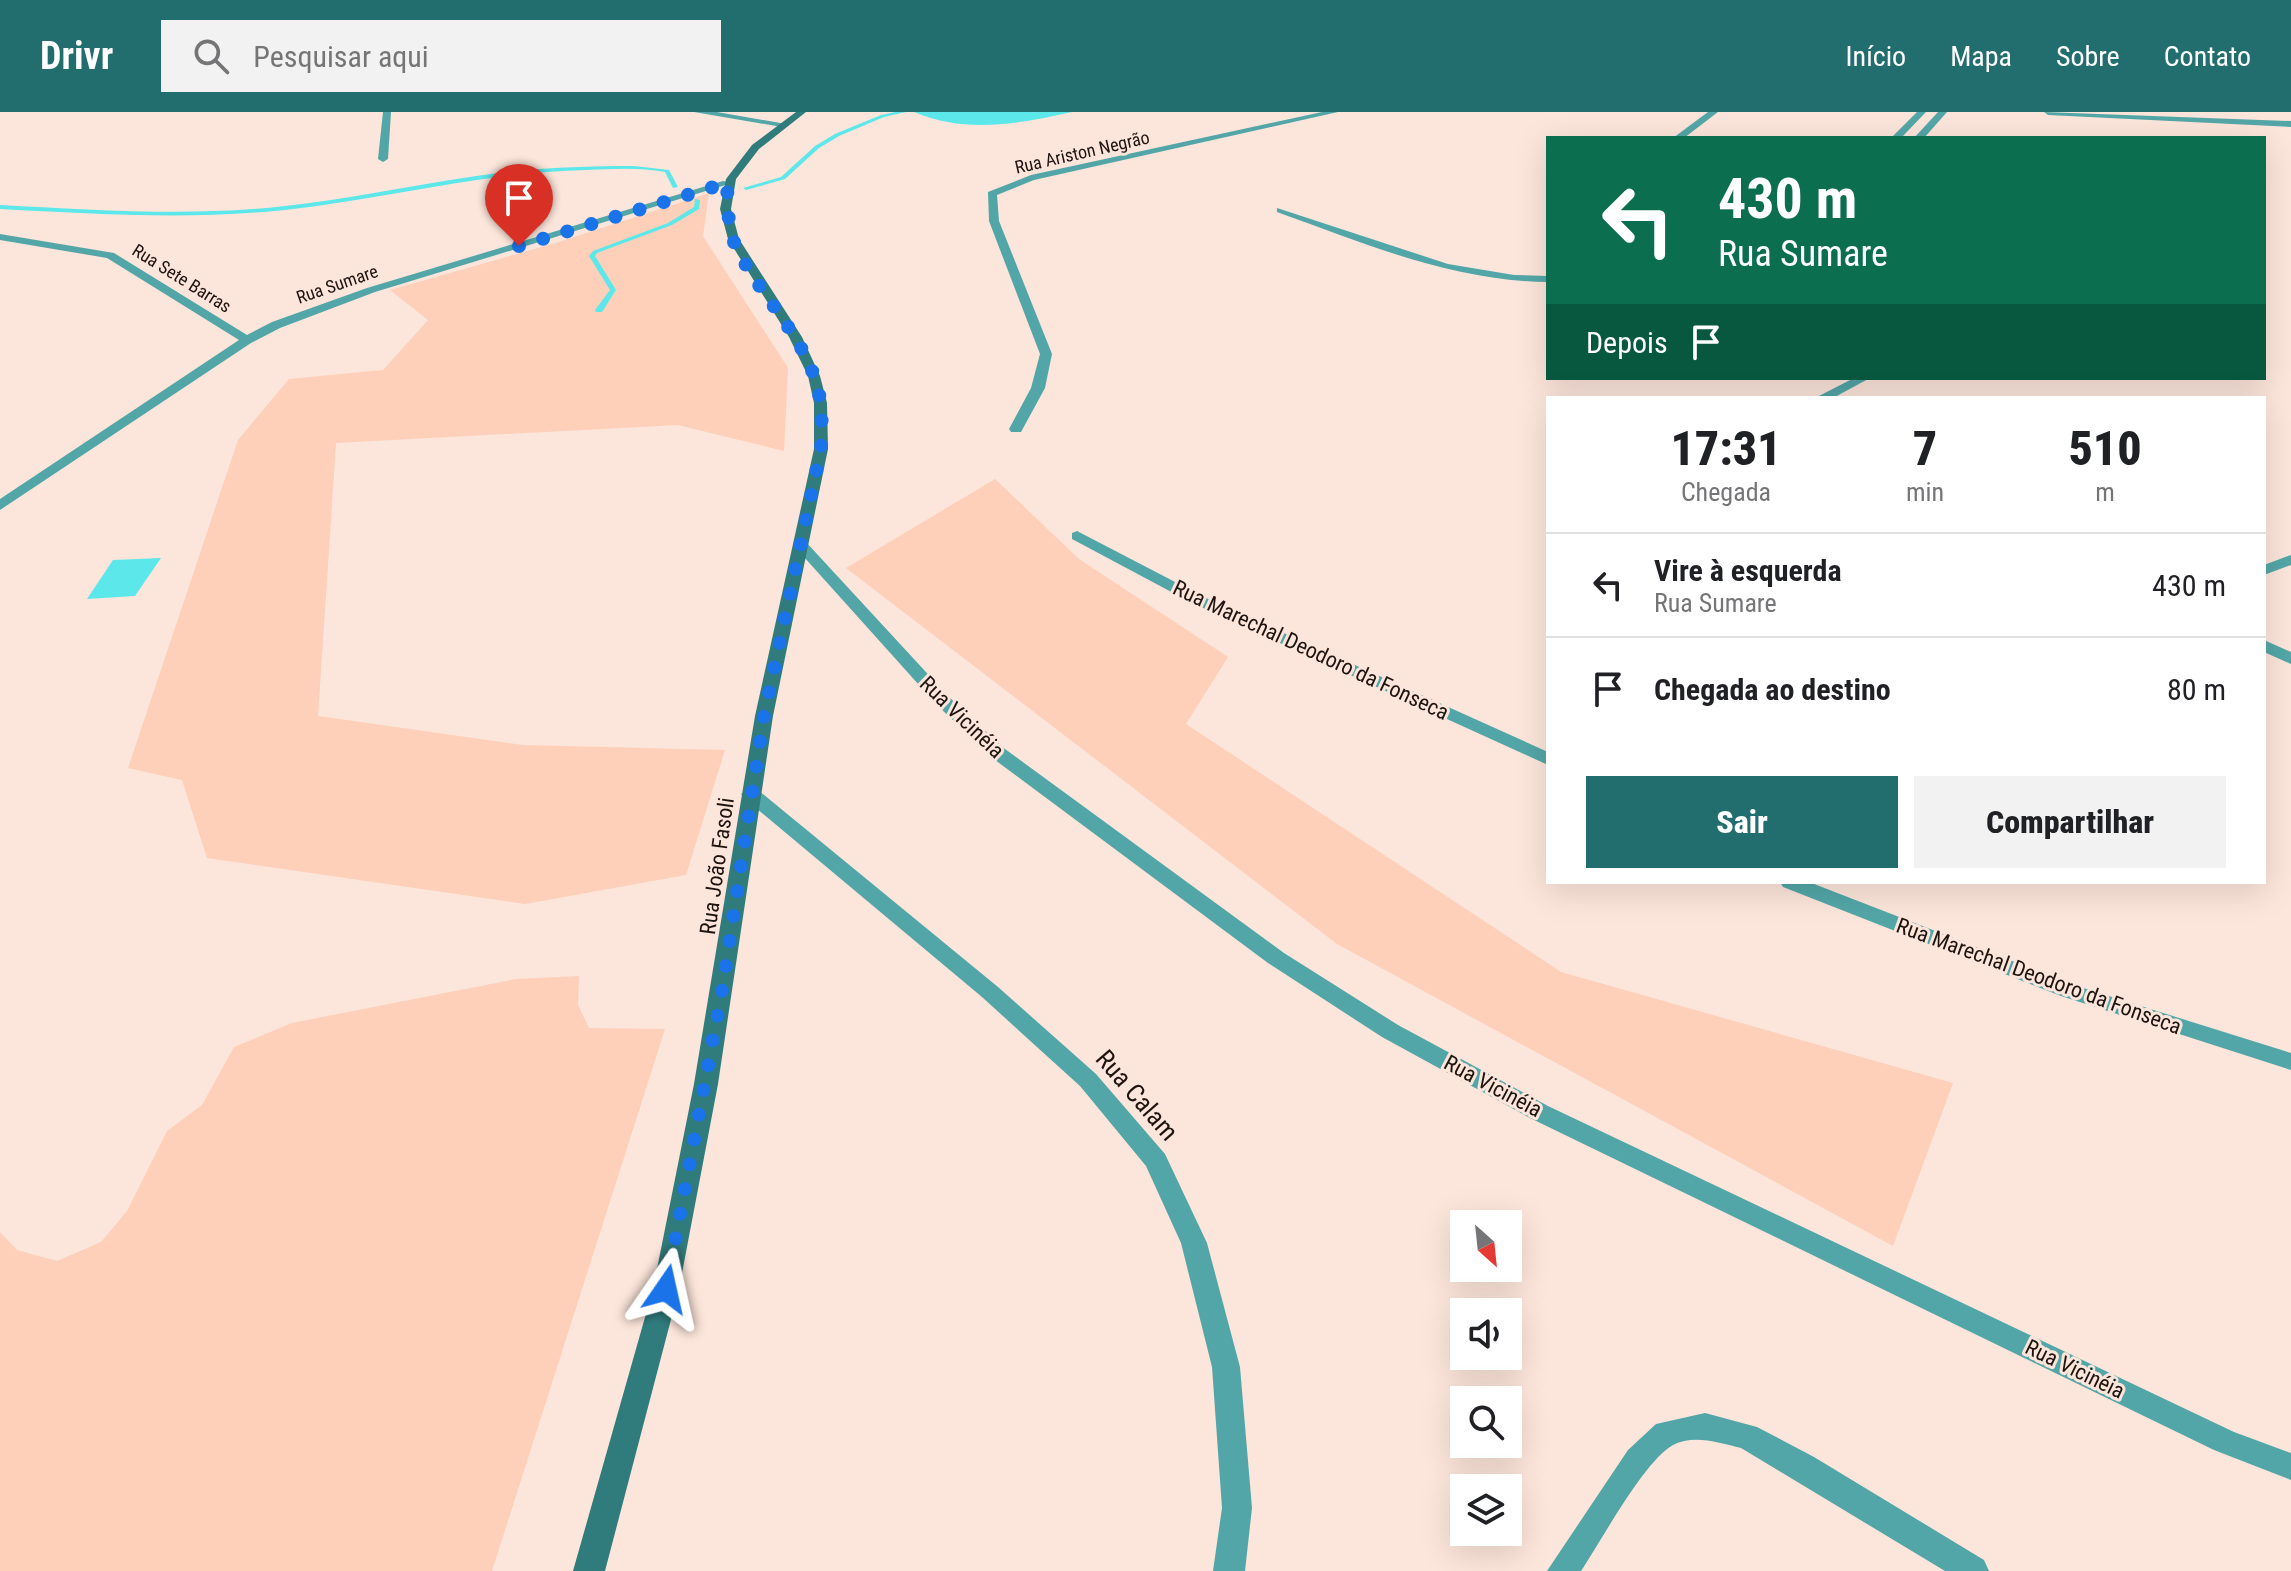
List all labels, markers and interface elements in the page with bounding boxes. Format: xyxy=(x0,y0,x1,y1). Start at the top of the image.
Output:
search box xyxy=(161,20,721,92)
text: Drivr xyxy=(40,34,113,78)
icon: search xyxy=(189,34,233,78)
text: Pesquisar aqui xyxy=(253,39,429,74)
text: Início xyxy=(1846,40,1906,73)
text: Mapa xyxy=(1950,40,2012,73)
text: Sobre xyxy=(2056,40,2120,73)
text: Contato xyxy=(2164,40,2251,73)
street label: Rua Ariston Negrão xyxy=(1013,126,1151,178)
pin xyxy=(485,164,553,246)
text: 430 m xyxy=(1718,166,1857,232)
icon: left xyxy=(1586,168,1690,272)
icon: arrive xyxy=(497,176,541,220)
text: Rua Sumare xyxy=(1718,233,1888,275)
street label: Rua Sete Barras xyxy=(129,239,235,317)
street label: Rua Sumare xyxy=(293,260,381,308)
icon: arrive xyxy=(1684,320,1728,364)
text: Depois xyxy=(1586,325,1668,360)
text: 17:31 xyxy=(1670,420,1782,477)
text: 7 xyxy=(1913,420,1937,477)
text: 510 xyxy=(2068,420,2142,477)
text: Chegada xyxy=(1681,477,1771,507)
text: min xyxy=(1906,477,1944,507)
text: m xyxy=(2095,477,2115,507)
text: Vire à esquerda xyxy=(1654,553,1842,588)
icon: left xyxy=(1586,563,1630,607)
text: 430 m xyxy=(2152,568,2226,603)
street label: Rua Marechal Deodoro da Fonseca xyxy=(1169,575,1453,725)
text: Rua Sumare xyxy=(1654,588,1777,618)
icon: arrive xyxy=(1586,667,1630,711)
street label: Rua Vicinéia xyxy=(915,671,1009,763)
text: Chegada ao destino xyxy=(1654,672,1891,707)
text: 80 m xyxy=(2167,672,2226,707)
button: Sair xyxy=(1586,776,1898,868)
button: Compartilhar xyxy=(1914,776,2226,868)
street label: Rua João Fasoli xyxy=(695,796,739,936)
street label: Rua Marechal Deodoro da Fonseca xyxy=(1893,913,2185,1039)
street label: Rua Calam xyxy=(1090,1044,1184,1146)
street label: Rua Vicinéia xyxy=(1440,1050,1546,1122)
north arrow xyxy=(1450,1210,1522,1282)
map controls xyxy=(1450,1210,1522,1546)
position arrow xyxy=(624,1247,708,1331)
button: sound xyxy=(1450,1298,1522,1370)
street label: Rua Vicinéia xyxy=(2021,1334,2129,1404)
button: search xyxy=(1450,1386,1522,1458)
button: layers xyxy=(1450,1474,1522,1546)

